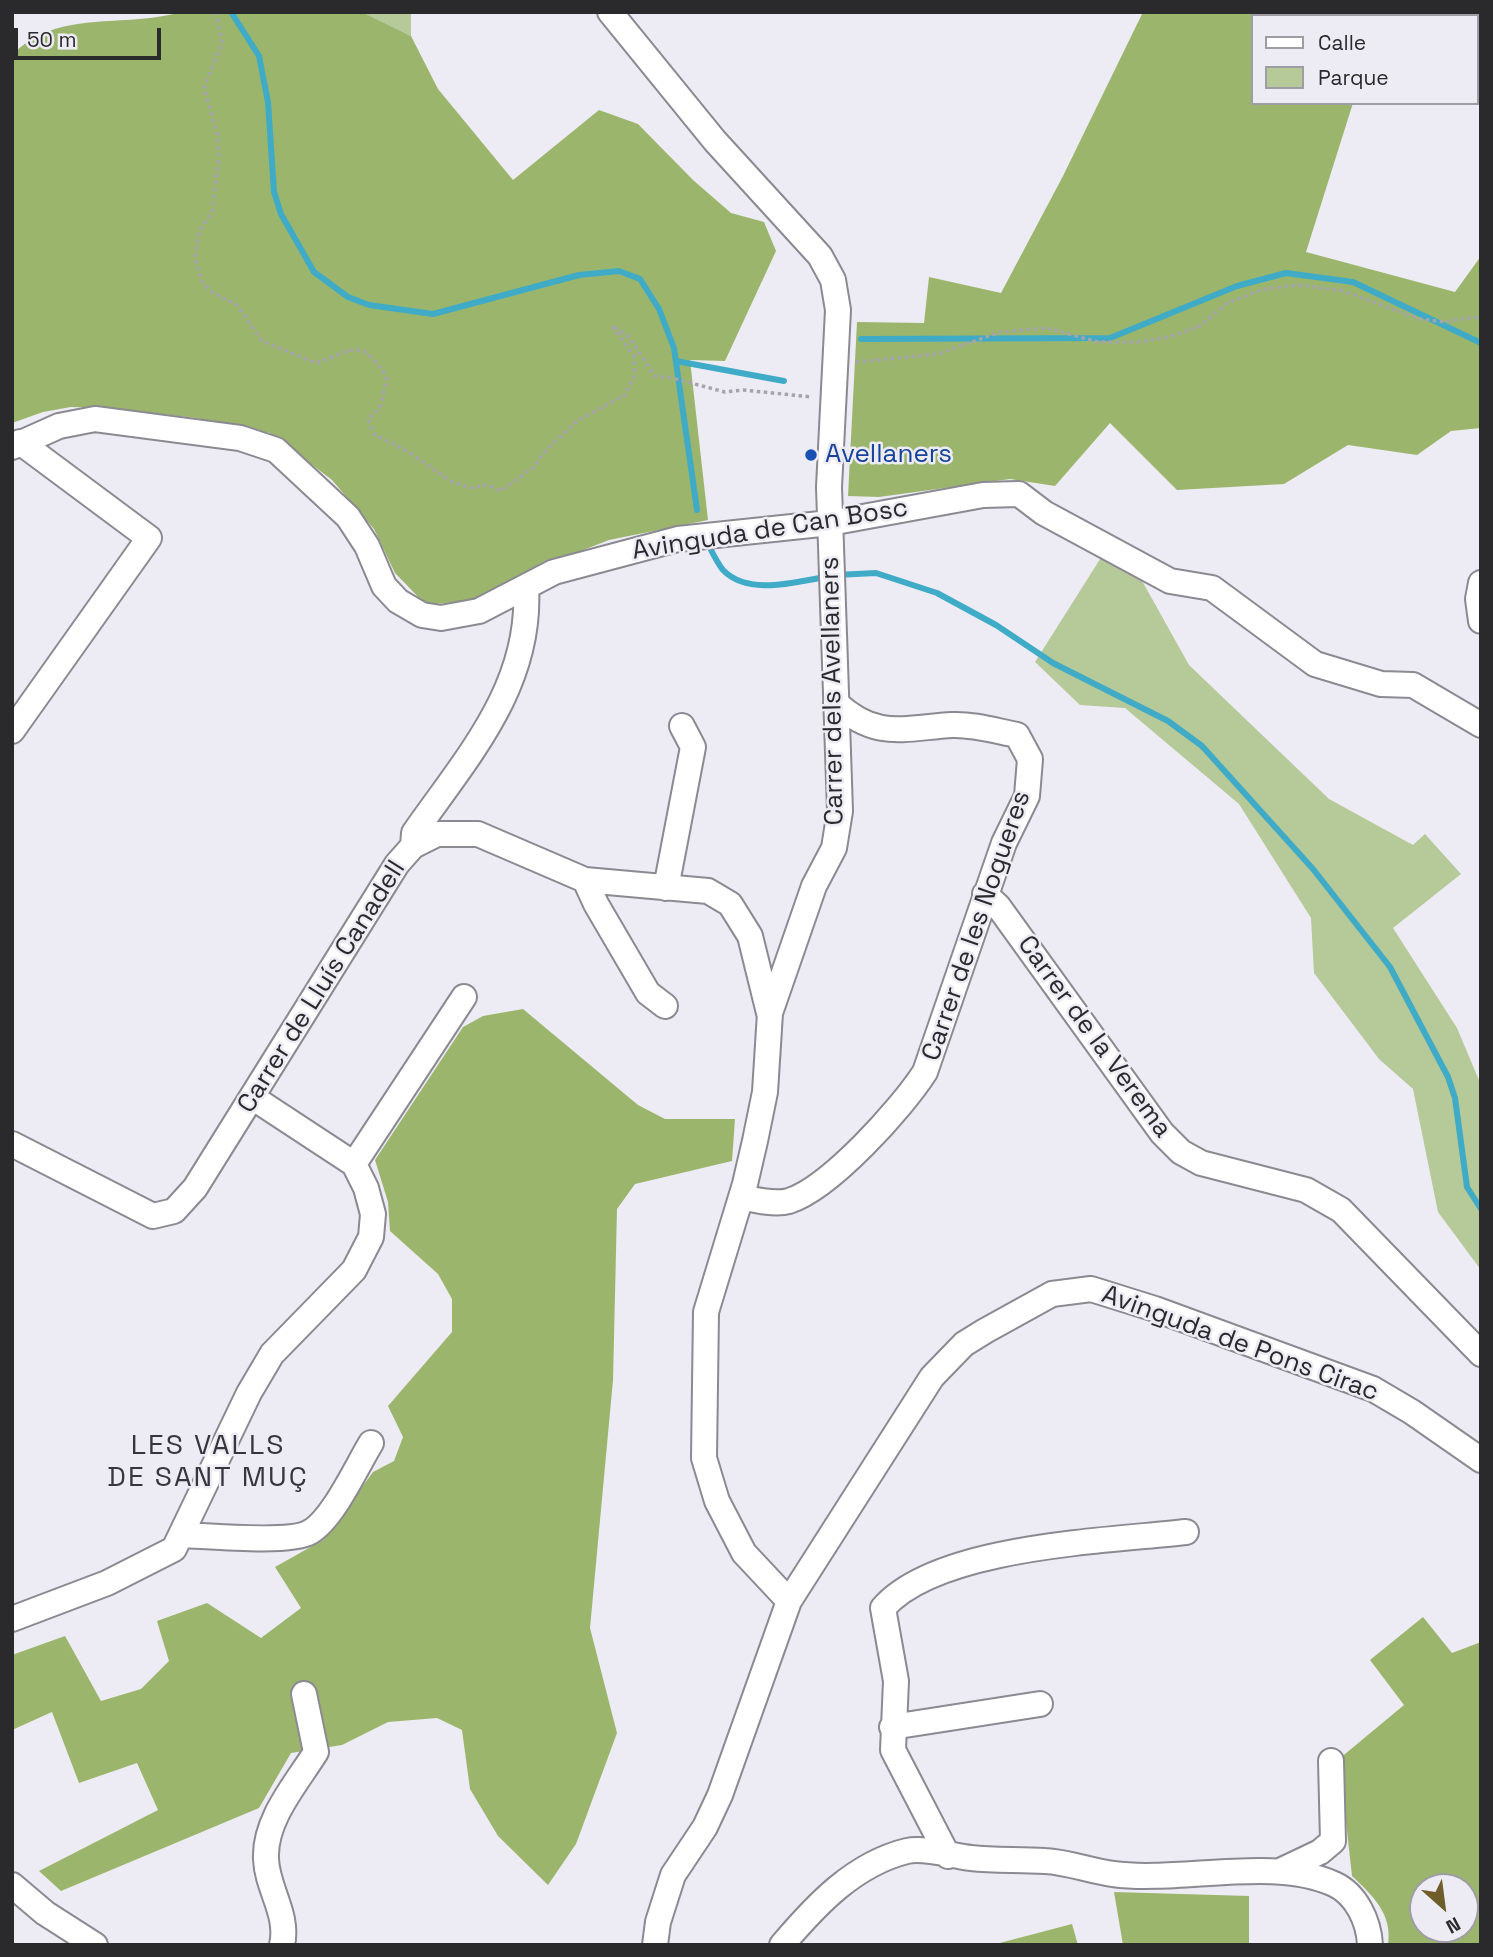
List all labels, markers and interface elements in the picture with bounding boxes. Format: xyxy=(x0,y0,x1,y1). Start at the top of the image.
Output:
scale bar xyxy=(18,14,164,58)
legend xyxy=(1252,14,1479,105)
text: 50 m xyxy=(27,26,77,53)
text: Calle xyxy=(1318,29,1366,56)
text: Parque xyxy=(1318,64,1389,91)
place label: Avellaners xyxy=(825,439,952,471)
marker: Avellaners xyxy=(803,447,819,463)
street label: Avinguda de Can Bosc xyxy=(630,493,910,567)
street label: Carrer dels Avellaners xyxy=(815,556,851,826)
street label: Carrer de les Nogueres xyxy=(916,787,1038,1065)
street label: Carrer de Lluís Canadell xyxy=(231,855,413,1119)
street label: Carrer de la Verema xyxy=(1010,930,1178,1144)
street label: Avinguda de Pons Cirac xyxy=(1097,1279,1383,1409)
district label: LES VALLS DE SANT MUÇ xyxy=(109,1429,307,1495)
north arrow xyxy=(1409,1873,1479,1943)
text: N xyxy=(1442,1911,1465,1939)

